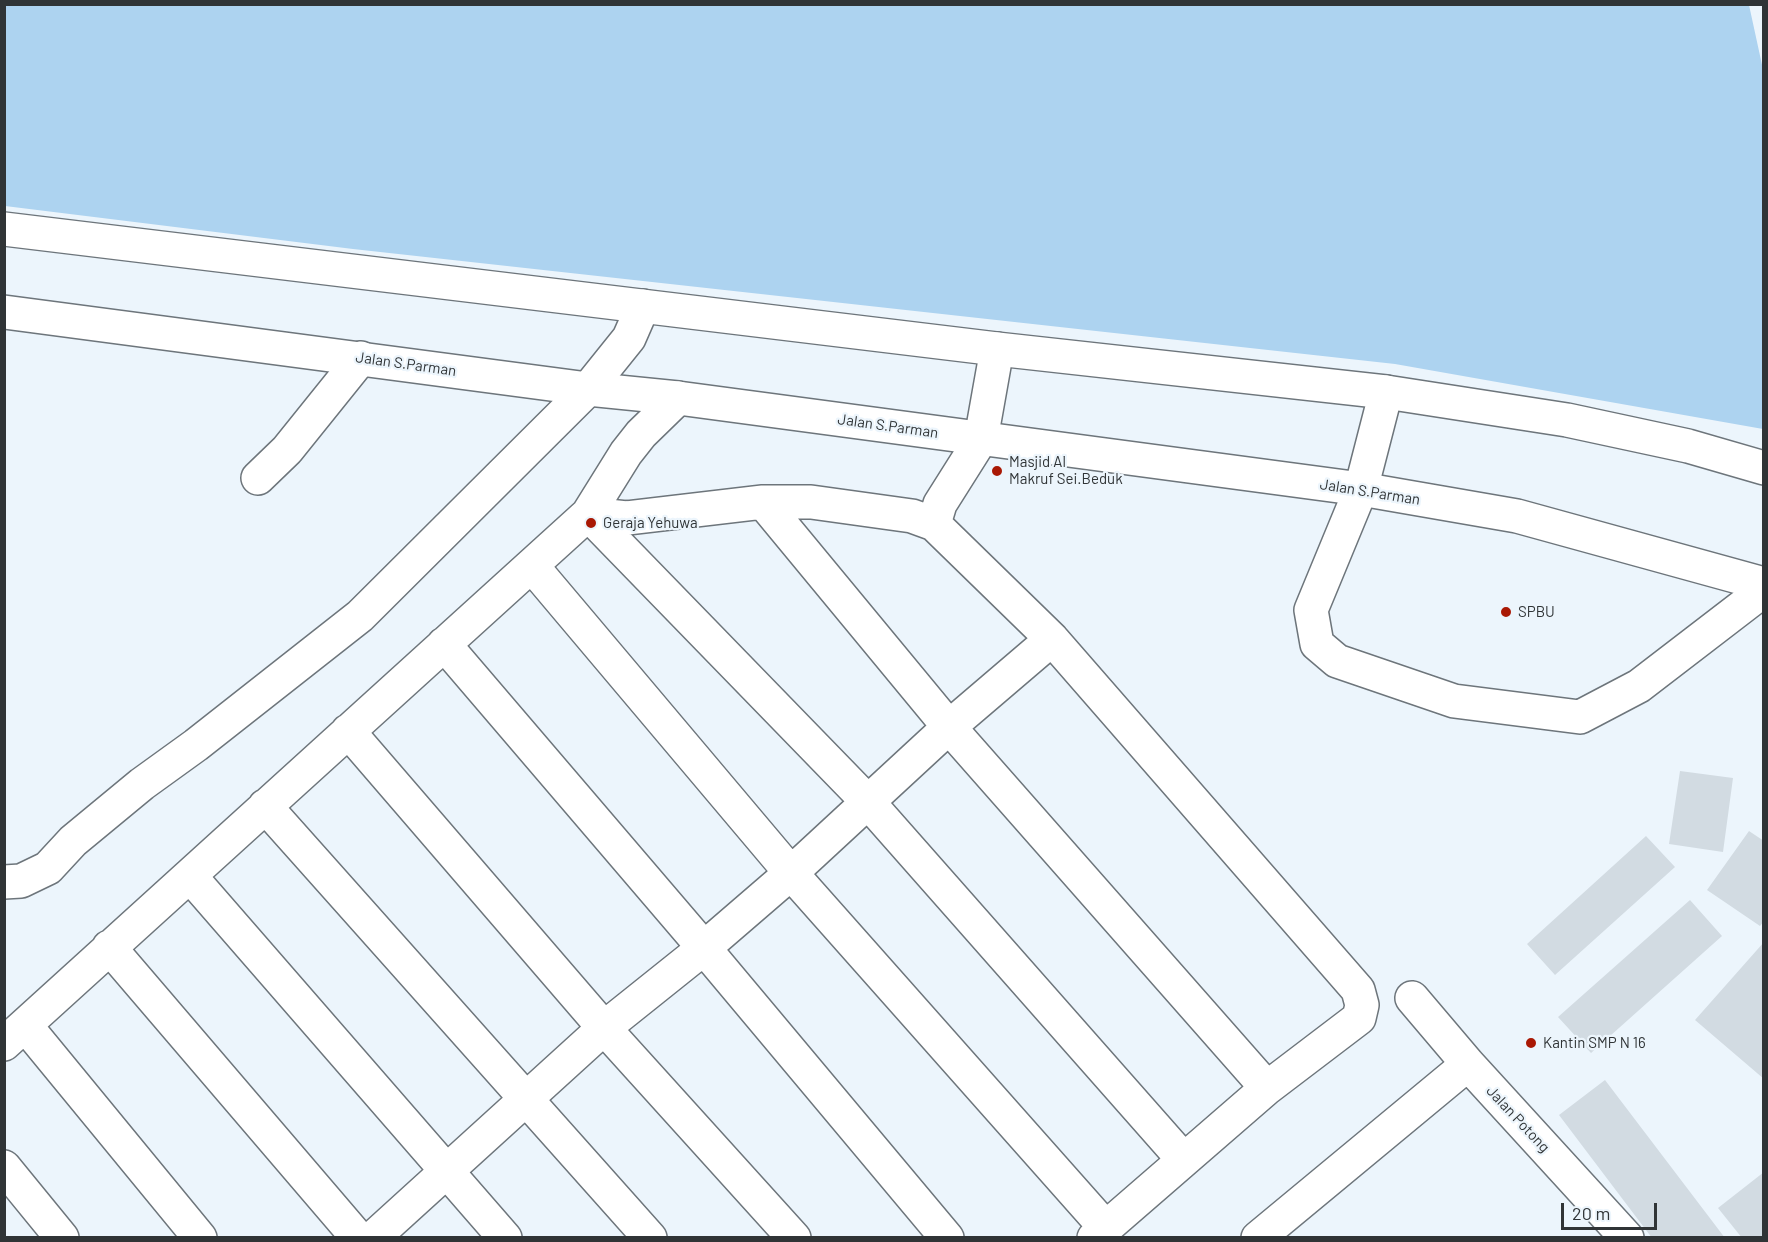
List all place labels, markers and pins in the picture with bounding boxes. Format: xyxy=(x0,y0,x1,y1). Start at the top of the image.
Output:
place label: Masjid Al Makruf Sei.Beduk xyxy=(1009,453,1123,488)
marker: Masjid Al Makruf Sei.Beduk xyxy=(990,464,1004,478)
place label: Geraja Yehuwa xyxy=(603,514,698,532)
marker: Geraja Yehuwa xyxy=(584,516,598,530)
place label: SPBU xyxy=(1518,603,1555,621)
marker: SPBU xyxy=(1499,605,1513,619)
place label: Kantin SMP N 16 xyxy=(1543,1034,1646,1052)
marker: Kantin SMP N 16 xyxy=(1524,1036,1538,1050)

